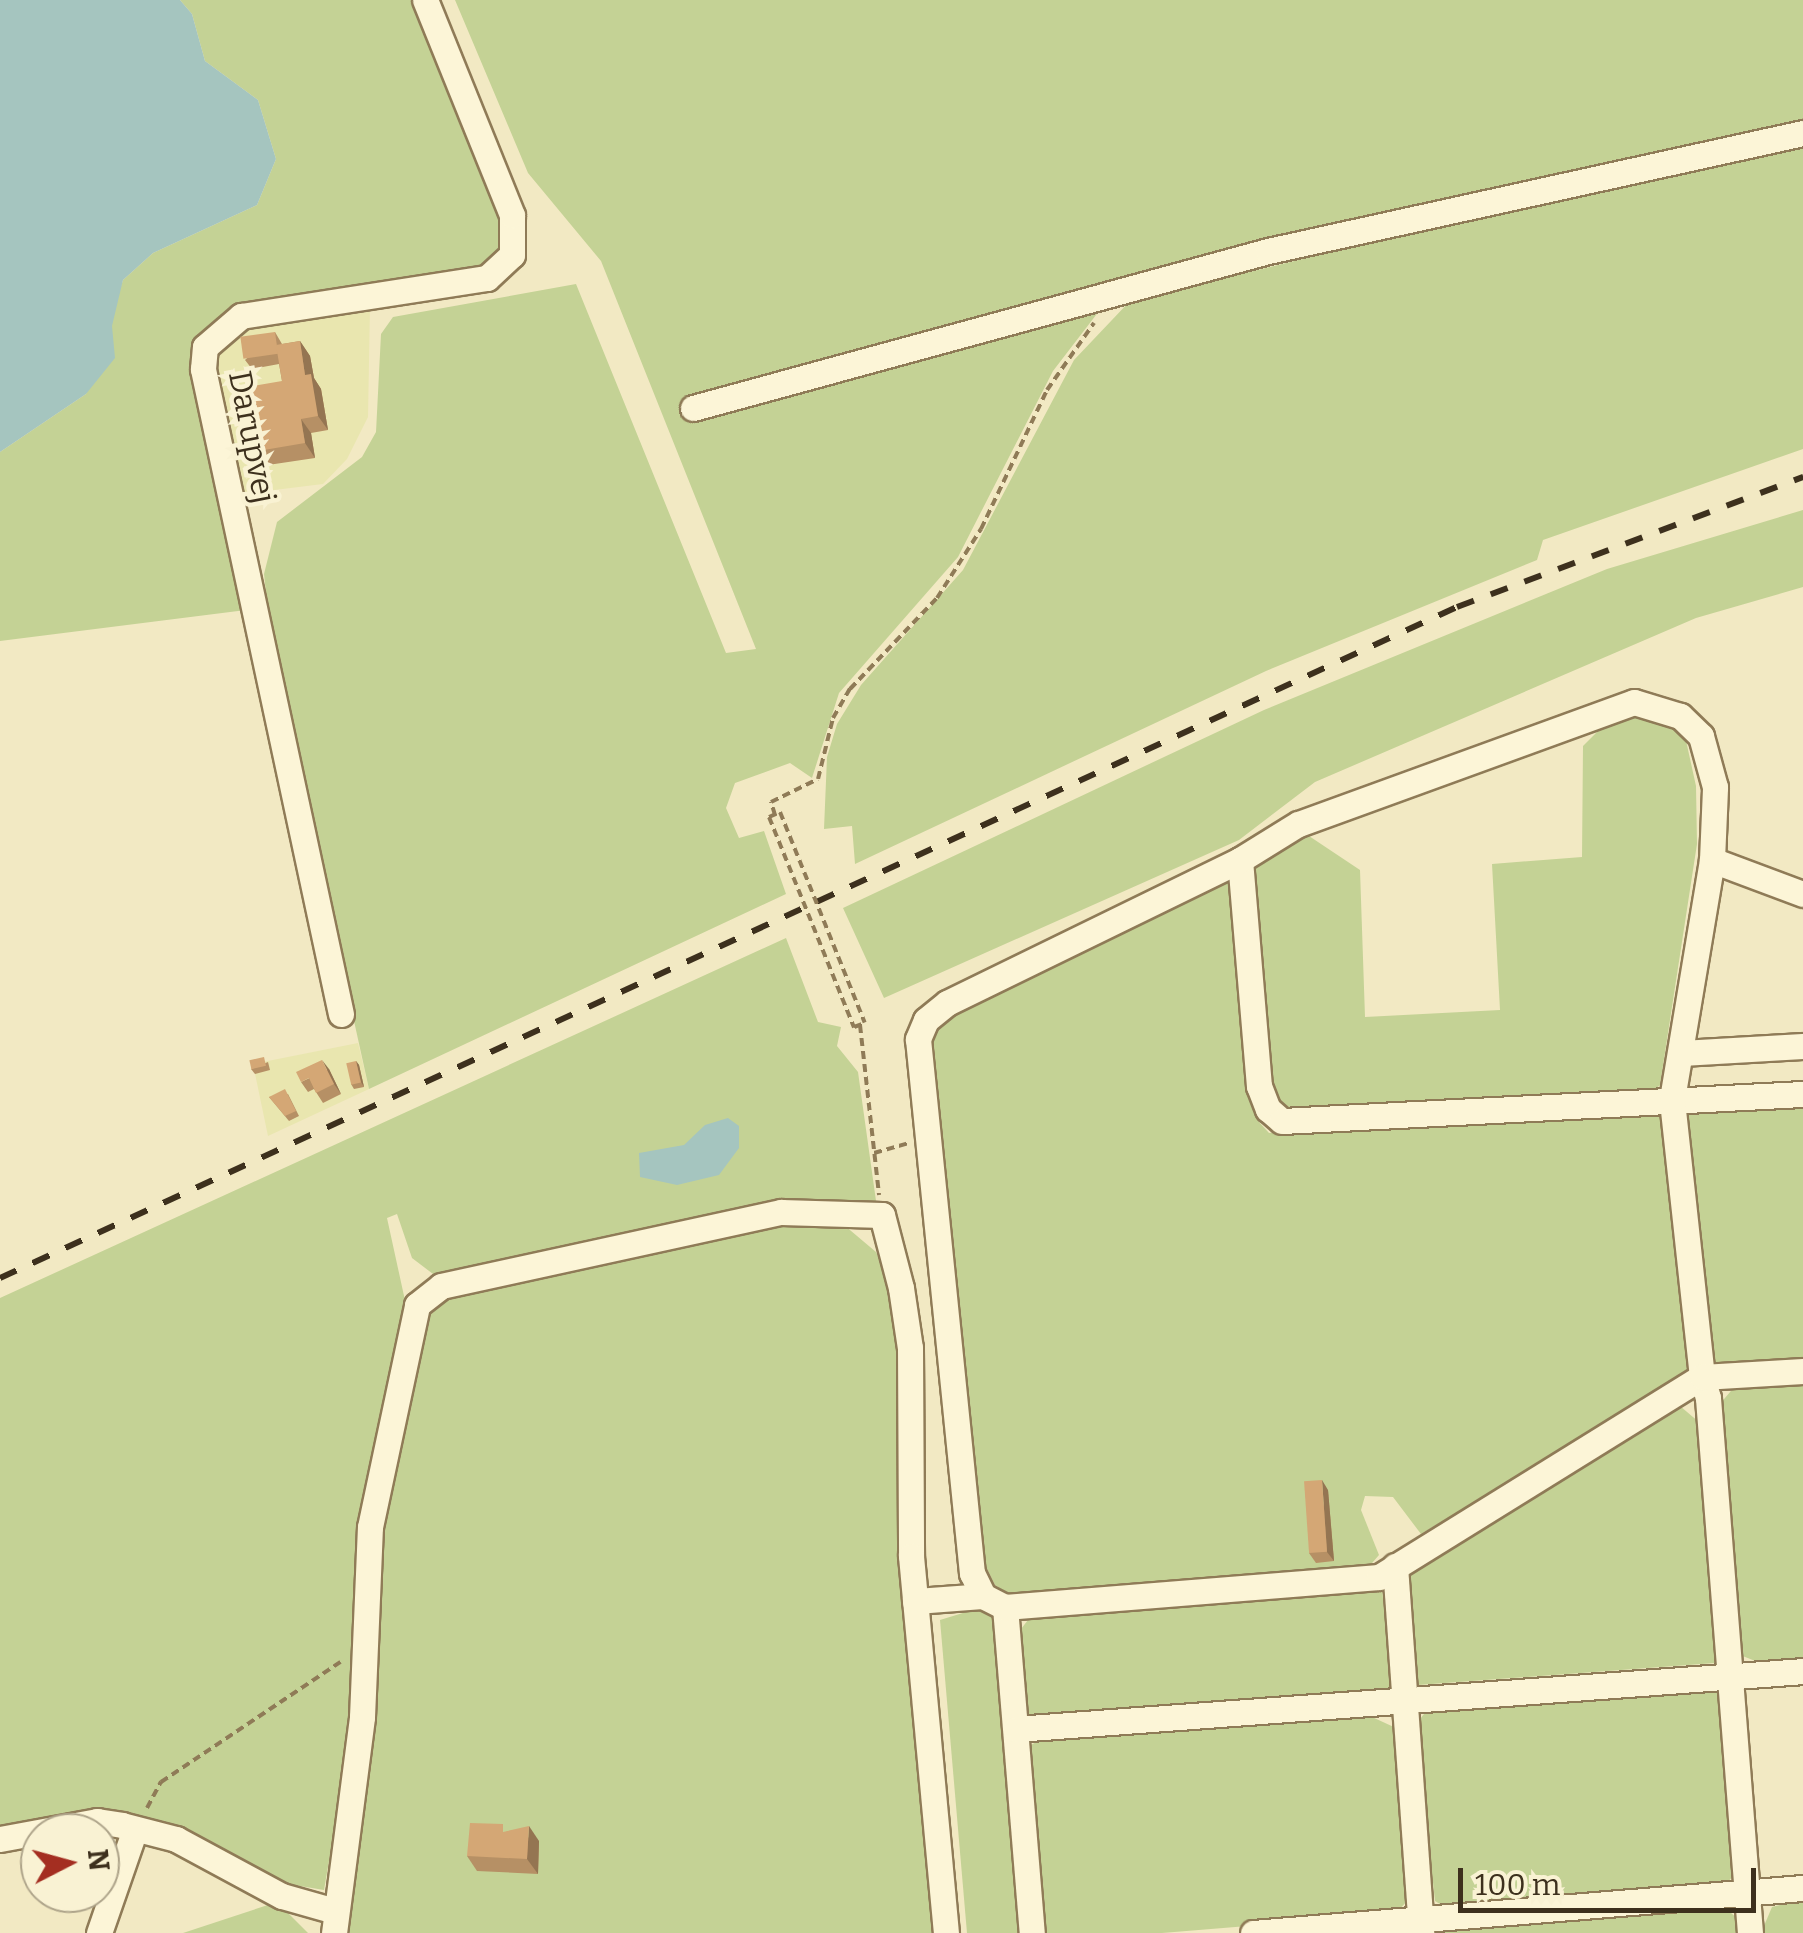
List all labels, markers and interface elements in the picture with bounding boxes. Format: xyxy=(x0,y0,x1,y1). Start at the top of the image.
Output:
street label: Darupvej xyxy=(220,368,284,506)
north arrow xyxy=(20,1813,120,1913)
text: N xyxy=(81,1848,116,1872)
scale bar xyxy=(1463,1848,1760,1910)
text: 100 m xyxy=(1475,1867,1560,1903)

